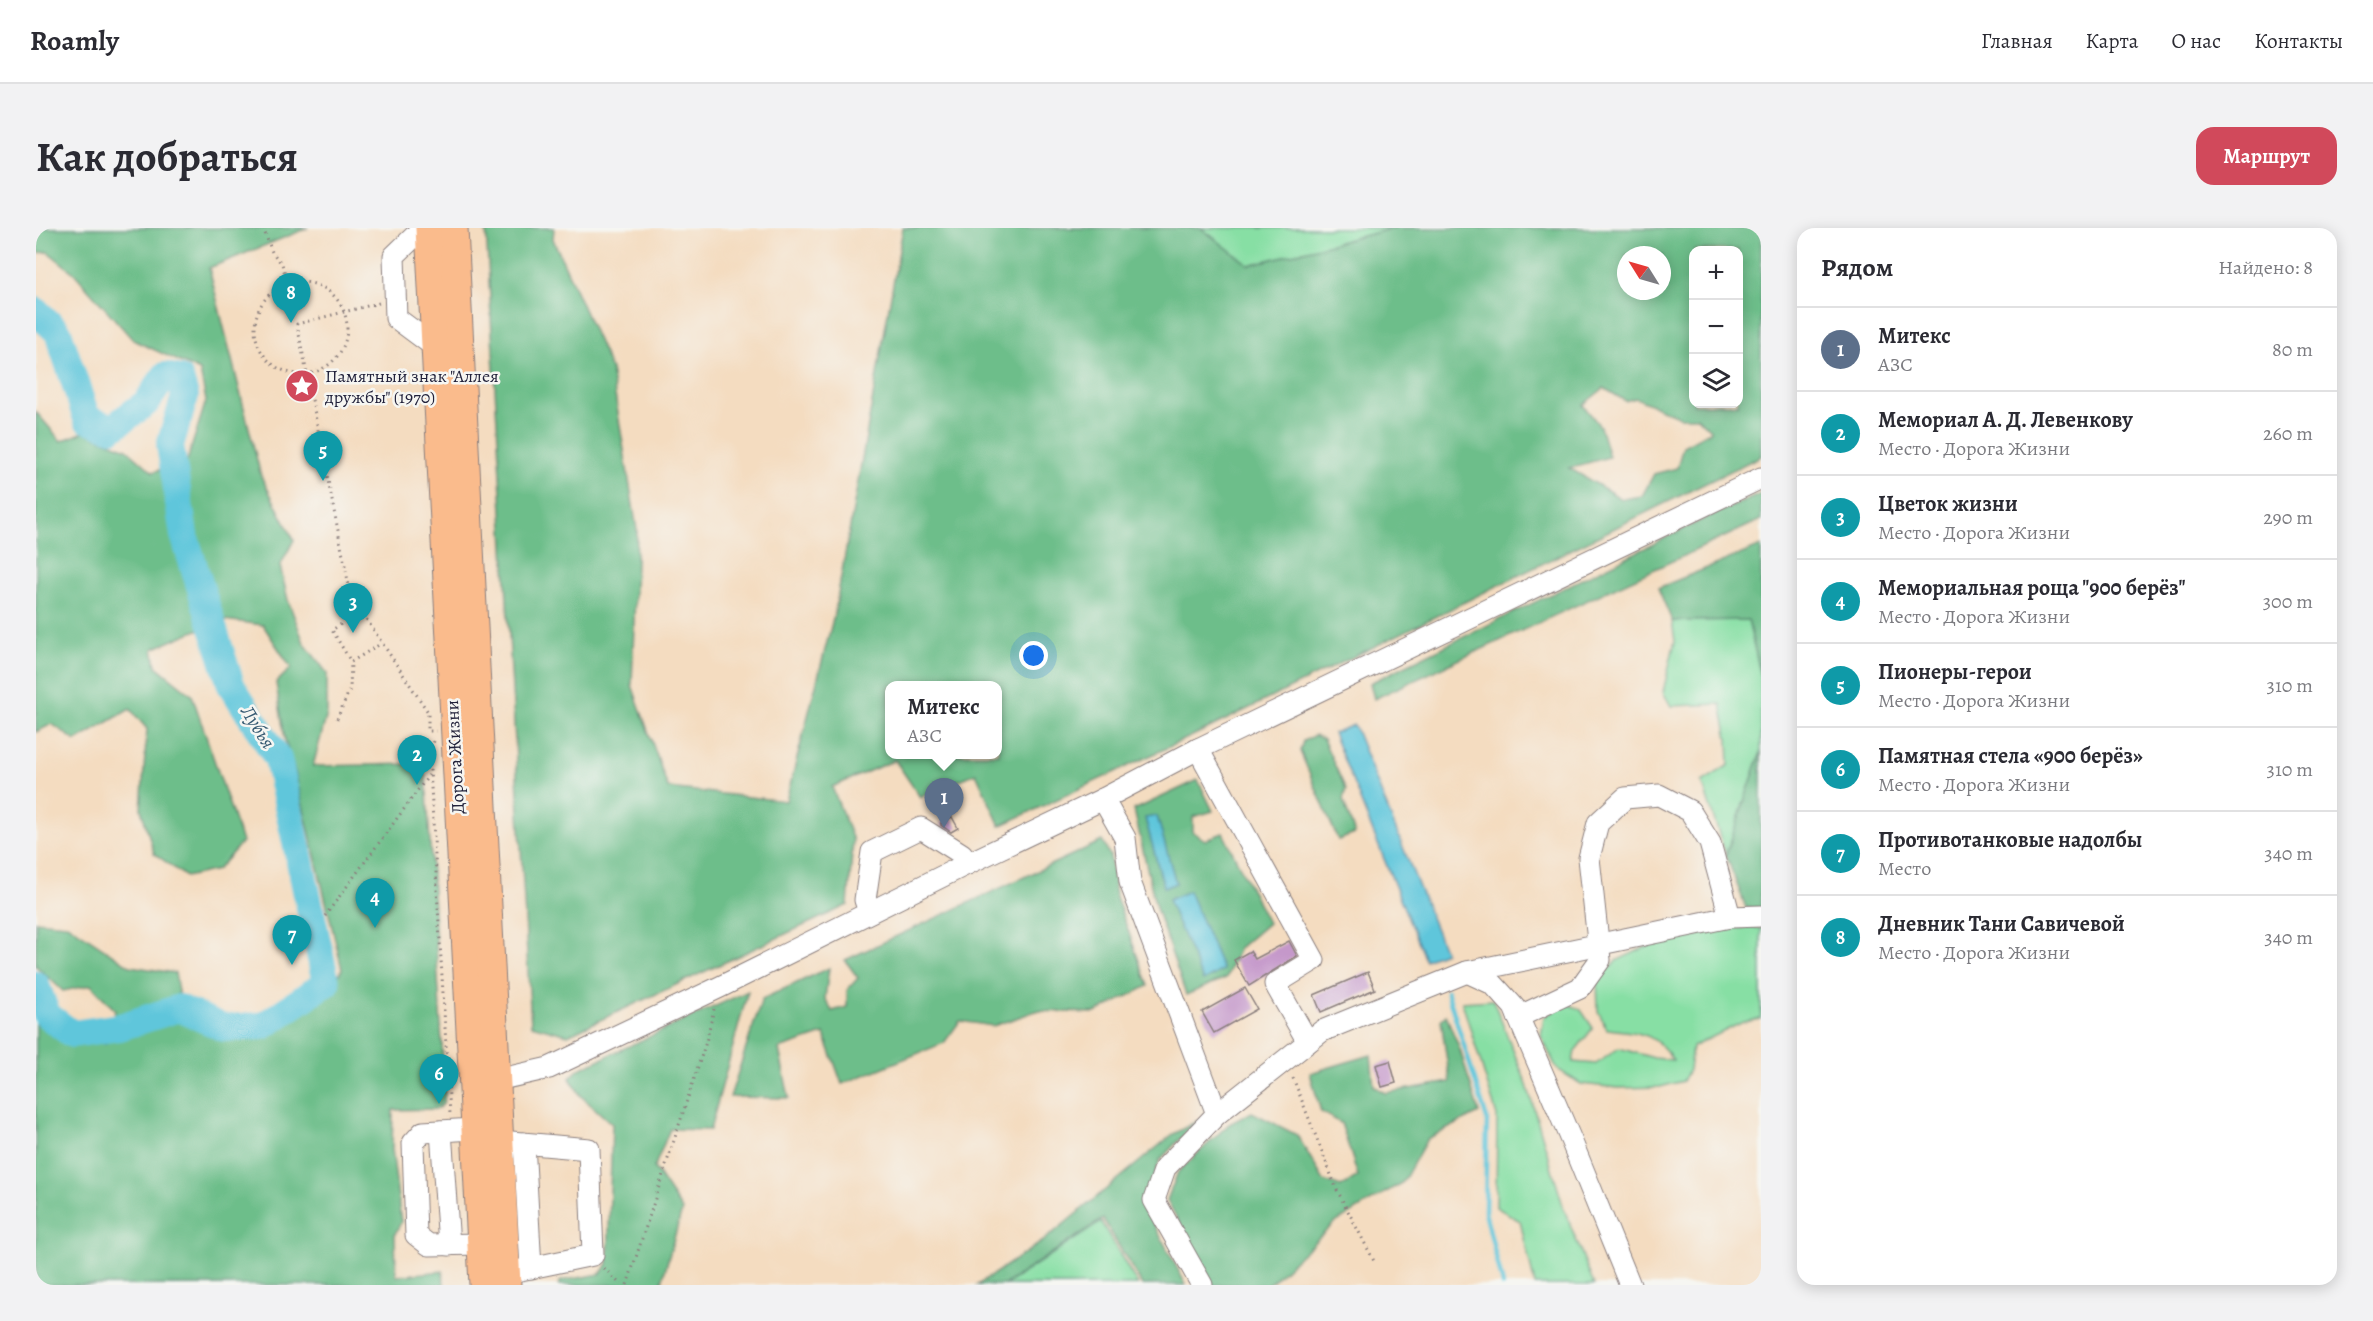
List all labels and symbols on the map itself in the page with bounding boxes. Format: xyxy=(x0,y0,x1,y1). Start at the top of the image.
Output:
north arrow xyxy=(1617,246,1671,300)
pin: 8 xyxy=(272,274,310,323)
place label: Памятный знак "Аллея дружбы" (1970) xyxy=(324,364,499,409)
place icon: Памятный знак "Аллея дружбы" (1970) xyxy=(284,368,320,404)
pin: 5 xyxy=(304,432,342,481)
pin: 3 xyxy=(334,584,372,633)
your location xyxy=(1019,641,1048,670)
water label: Лубья xyxy=(234,699,282,754)
street label: Дорога Жизни xyxy=(440,699,470,815)
pin: 2 xyxy=(398,736,436,785)
pin: 1 xyxy=(924,778,964,828)
pin: 4 xyxy=(356,878,394,928)
pin: 7 xyxy=(272,916,312,965)
pin: 6 xyxy=(420,1054,458,1104)

